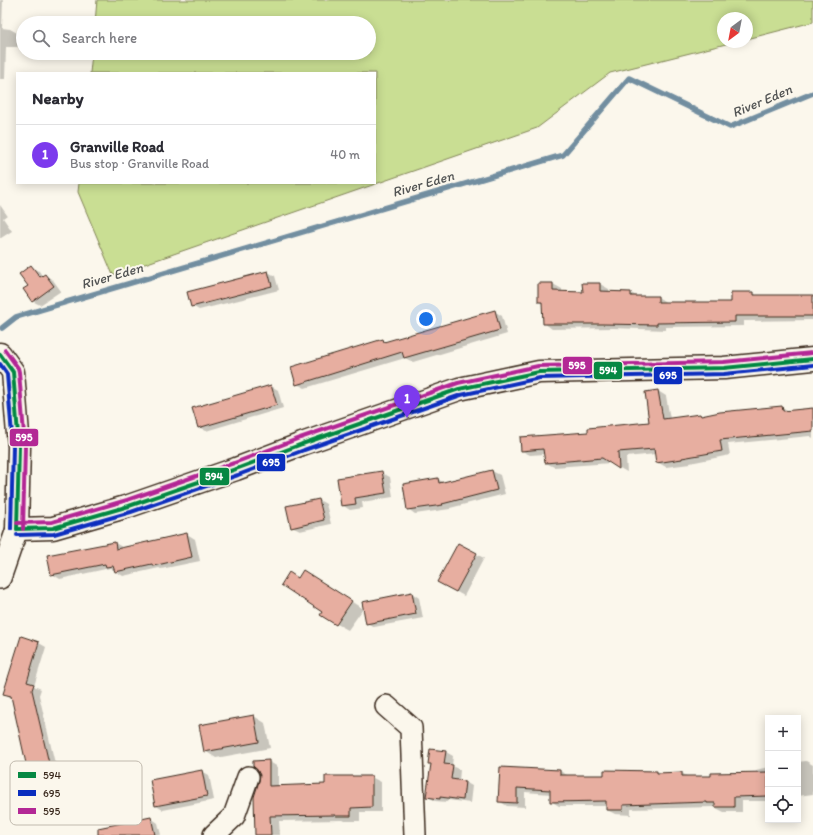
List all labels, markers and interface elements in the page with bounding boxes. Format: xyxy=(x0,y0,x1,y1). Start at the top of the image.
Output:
north arrow xyxy=(717,12,753,48)
search box xyxy=(16,16,376,60)
icon: search xyxy=(30,27,52,49)
text: Search here xyxy=(62,29,137,47)
water label: River Eden xyxy=(729,81,795,121)
text: Nearby xyxy=(32,88,84,108)
text: Granville Road xyxy=(70,138,164,156)
text: 1 xyxy=(42,147,48,162)
text: 40 m xyxy=(330,147,360,162)
text: Bus stop · Granville Road xyxy=(70,156,209,171)
water label: River Eden xyxy=(390,167,456,201)
water label: River Eden xyxy=(79,259,145,293)
your location xyxy=(416,309,436,329)
line badge: 595 xyxy=(562,356,593,375)
text: 595 xyxy=(568,359,586,372)
line badge: 594 xyxy=(593,361,623,380)
text: 594 xyxy=(599,364,617,377)
line badge: 695 xyxy=(653,366,683,385)
text: 695 xyxy=(659,369,677,382)
pin: 1 xyxy=(394,385,420,418)
line badge: 595 xyxy=(9,428,39,447)
text: 595 xyxy=(15,431,33,444)
line badge: 695 xyxy=(256,453,286,472)
text: 695 xyxy=(262,456,280,469)
line badge: 594 xyxy=(199,467,230,486)
text: 594 xyxy=(205,470,223,483)
map controls xyxy=(765,715,801,823)
button: + xyxy=(765,715,801,751)
button: − xyxy=(765,751,801,787)
legend xyxy=(10,761,142,825)
text: 594 xyxy=(43,769,62,782)
text: 695 xyxy=(43,787,61,800)
button: locate xyxy=(765,787,801,823)
text: 595 xyxy=(43,805,61,818)

